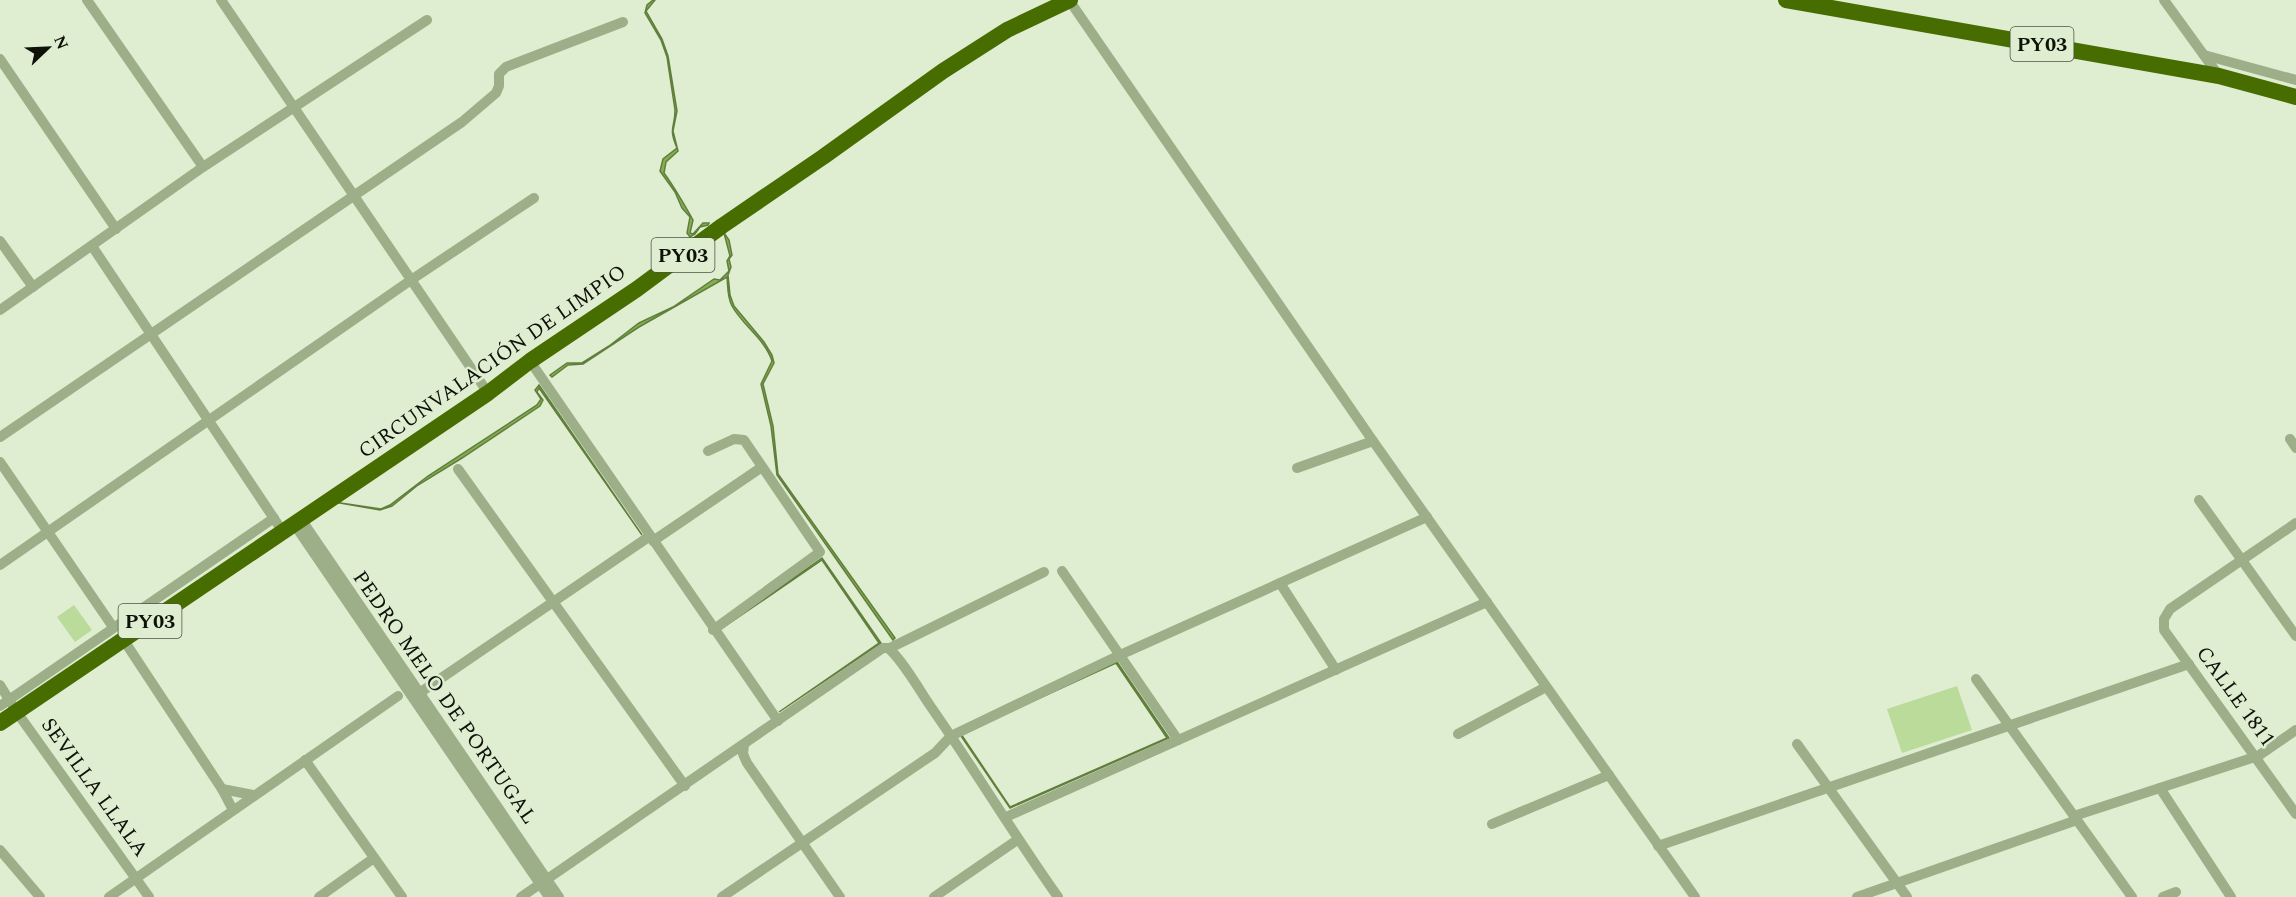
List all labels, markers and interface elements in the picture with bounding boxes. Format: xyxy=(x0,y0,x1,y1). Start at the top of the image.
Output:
north arrow xyxy=(18,18,78,78)
road number: PY03 xyxy=(2010,27,2074,61)
text: N xyxy=(47,32,74,53)
road number: PY03 xyxy=(652,238,714,272)
street label: CIRCUNVALACIÓN DE LIMPIO xyxy=(352,257,633,467)
street label: PEDRO MELO DE PORTUGAL xyxy=(344,564,544,831)
road number: PY03 xyxy=(118,604,182,638)
street label: CALLE 1811 xyxy=(2188,640,2283,754)
street label: SEVILLA LLALA xyxy=(33,711,156,864)

